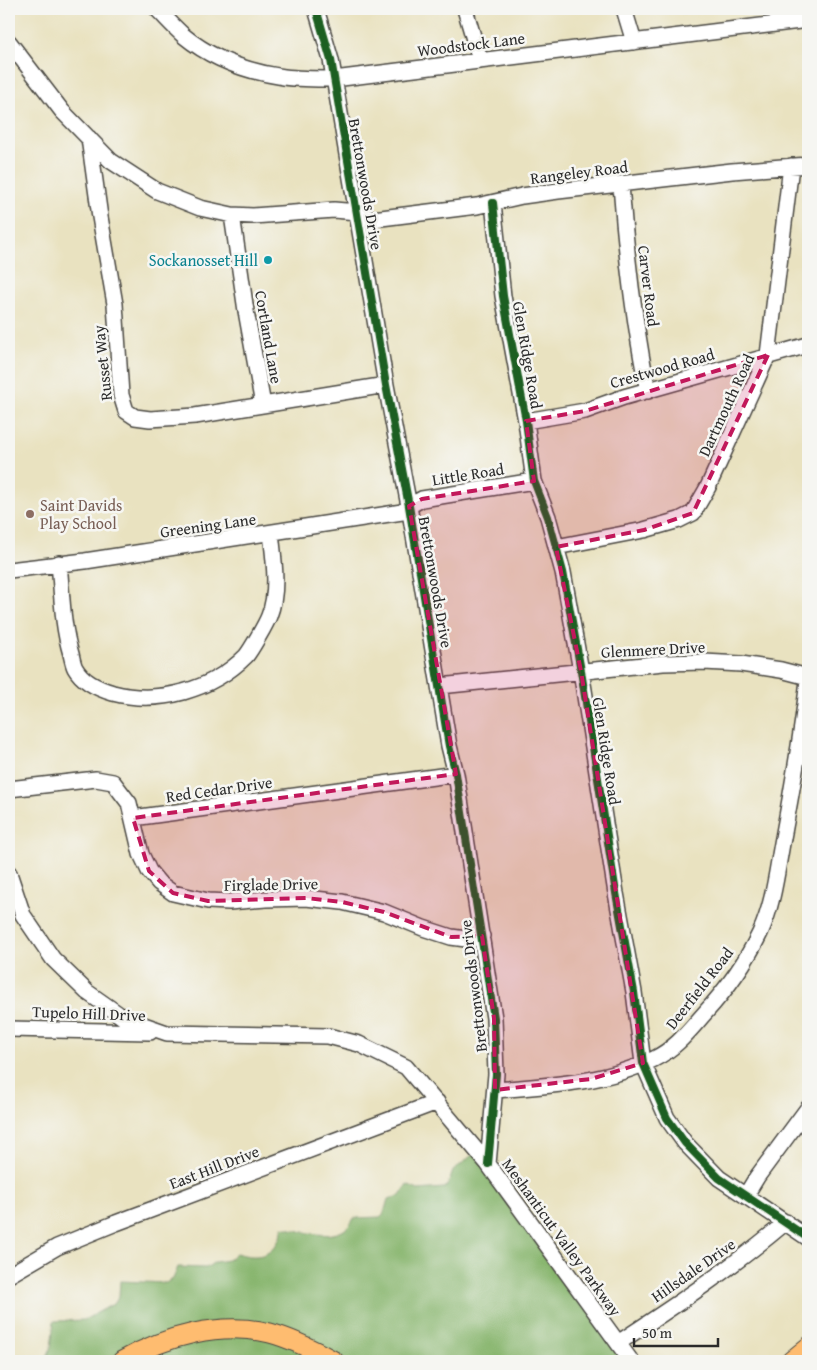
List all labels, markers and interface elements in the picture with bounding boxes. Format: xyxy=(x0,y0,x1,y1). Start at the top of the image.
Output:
street label: Woodstock Lane xyxy=(416,25,526,63)
street label: Brettonwoods Drive xyxy=(343,116,389,252)
street label: Rangeley Road xyxy=(529,154,630,190)
street label: Carver Road xyxy=(632,244,666,328)
place label: Sockanosset Hill xyxy=(149,248,259,272)
marker: Sockanosset Hill xyxy=(262,254,274,266)
street label: Cortland Lane xyxy=(249,289,289,385)
street label: Glen Ridge Road xyxy=(507,299,549,411)
street label: Russet Way xyxy=(86,324,118,402)
street label: Crestwood Road xyxy=(607,342,717,394)
street label: Dartmouth Road xyxy=(692,349,761,460)
street label: Little Road xyxy=(430,456,506,492)
place label: Saint Davids Play School xyxy=(40,493,122,535)
street label: Greening Lane xyxy=(159,506,257,544)
marker: Saint Davids Play School xyxy=(24,508,36,520)
street label: Brettonwoods Drive xyxy=(413,514,459,650)
street label: Glenmere Drive xyxy=(600,634,706,664)
street label: Glen Ridge Road xyxy=(587,695,627,807)
street label: Red Cedar Drive xyxy=(164,770,274,808)
street label: Firglade Drive xyxy=(224,871,318,897)
street label: Brettonwoods Drive xyxy=(453,918,493,1054)
street label: Deerfield Road xyxy=(659,941,739,1034)
street label: Tupelo Hill Drive xyxy=(32,999,146,1027)
street label: East Hill Drive xyxy=(165,1139,263,1195)
street label: Meshanticut Valley Parkway xyxy=(496,1153,628,1321)
street label: Hillsdale Drive xyxy=(646,1232,740,1308)
scale bar xyxy=(634,1315,718,1347)
text: 50 m xyxy=(642,1322,673,1343)

